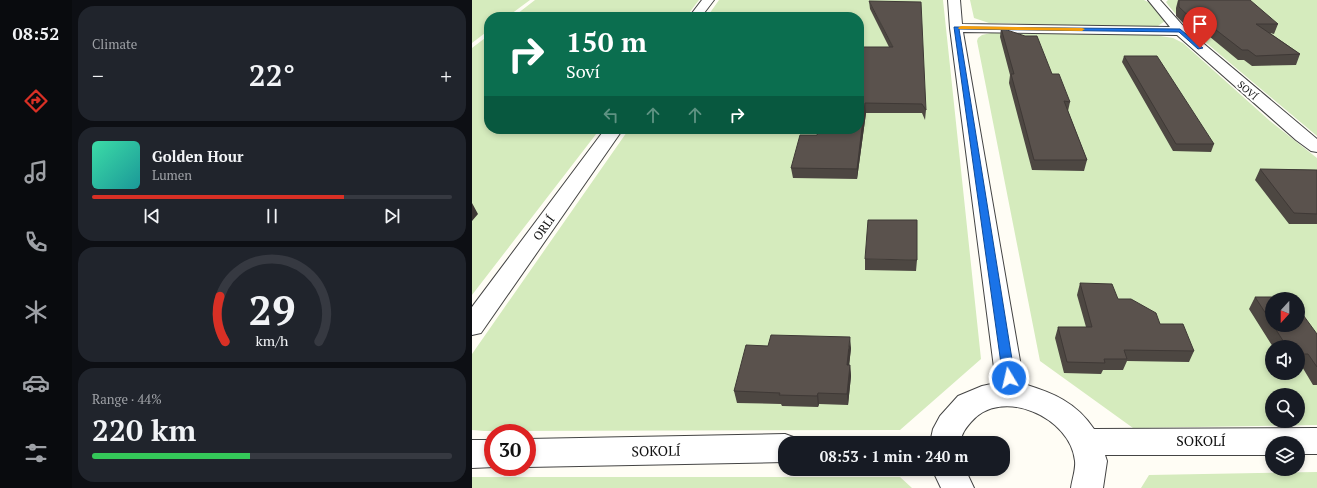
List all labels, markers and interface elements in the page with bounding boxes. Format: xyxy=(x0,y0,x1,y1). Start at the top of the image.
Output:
pin xyxy=(1183,7.0,1217,48)
icon: arrive xyxy=(1189,13,1211,35)
text: 08:52 xyxy=(13,21,59,45)
text: 150 m xyxy=(566,23,647,60)
icon: right xyxy=(500,28,552,80)
text: Climate xyxy=(92,35,137,53)
text: 22° xyxy=(249,55,295,95)
text: Soví xyxy=(566,59,600,83)
text: − xyxy=(92,61,104,90)
text: + xyxy=(440,61,452,90)
street label: SOVÍ xyxy=(1235,78,1261,103)
icon: directions xyxy=(22,87,50,115)
icon: left xyxy=(600,104,622,126)
icon: ahead xyxy=(642,104,664,126)
icon: ahead xyxy=(684,104,706,126)
icon: right xyxy=(726,104,748,126)
text: Golden Hour xyxy=(152,146,244,166)
icon: music xyxy=(22,158,50,186)
text: Lumen xyxy=(152,166,192,184)
icon: previous xyxy=(141,205,163,227)
icon: pause xyxy=(261,205,283,227)
icon: next xyxy=(381,205,403,227)
street label: ORLÍ xyxy=(529,212,558,243)
icon: phone xyxy=(22,228,50,256)
text: 29 xyxy=(248,282,296,337)
north arrow xyxy=(1265,292,1305,332)
map controls xyxy=(1265,292,1305,476)
icon: climate xyxy=(22,298,50,326)
text: km/h xyxy=(256,331,289,350)
button: sound xyxy=(1265,340,1305,380)
position arrow xyxy=(988,357,1030,399)
icon: car xyxy=(22,369,50,397)
button: search xyxy=(1265,388,1305,428)
text: Range · 44% xyxy=(92,390,162,408)
text: 220 km xyxy=(92,410,196,450)
speed limit sign: 30 xyxy=(484,424,536,476)
street label: SOKOLÍ xyxy=(1176,431,1226,450)
button: layers xyxy=(1265,436,1305,476)
icon: filters xyxy=(22,439,50,467)
street label: SOKOLÍ xyxy=(631,441,681,460)
text: 08:53 · 1 min · 240 m xyxy=(820,446,968,466)

